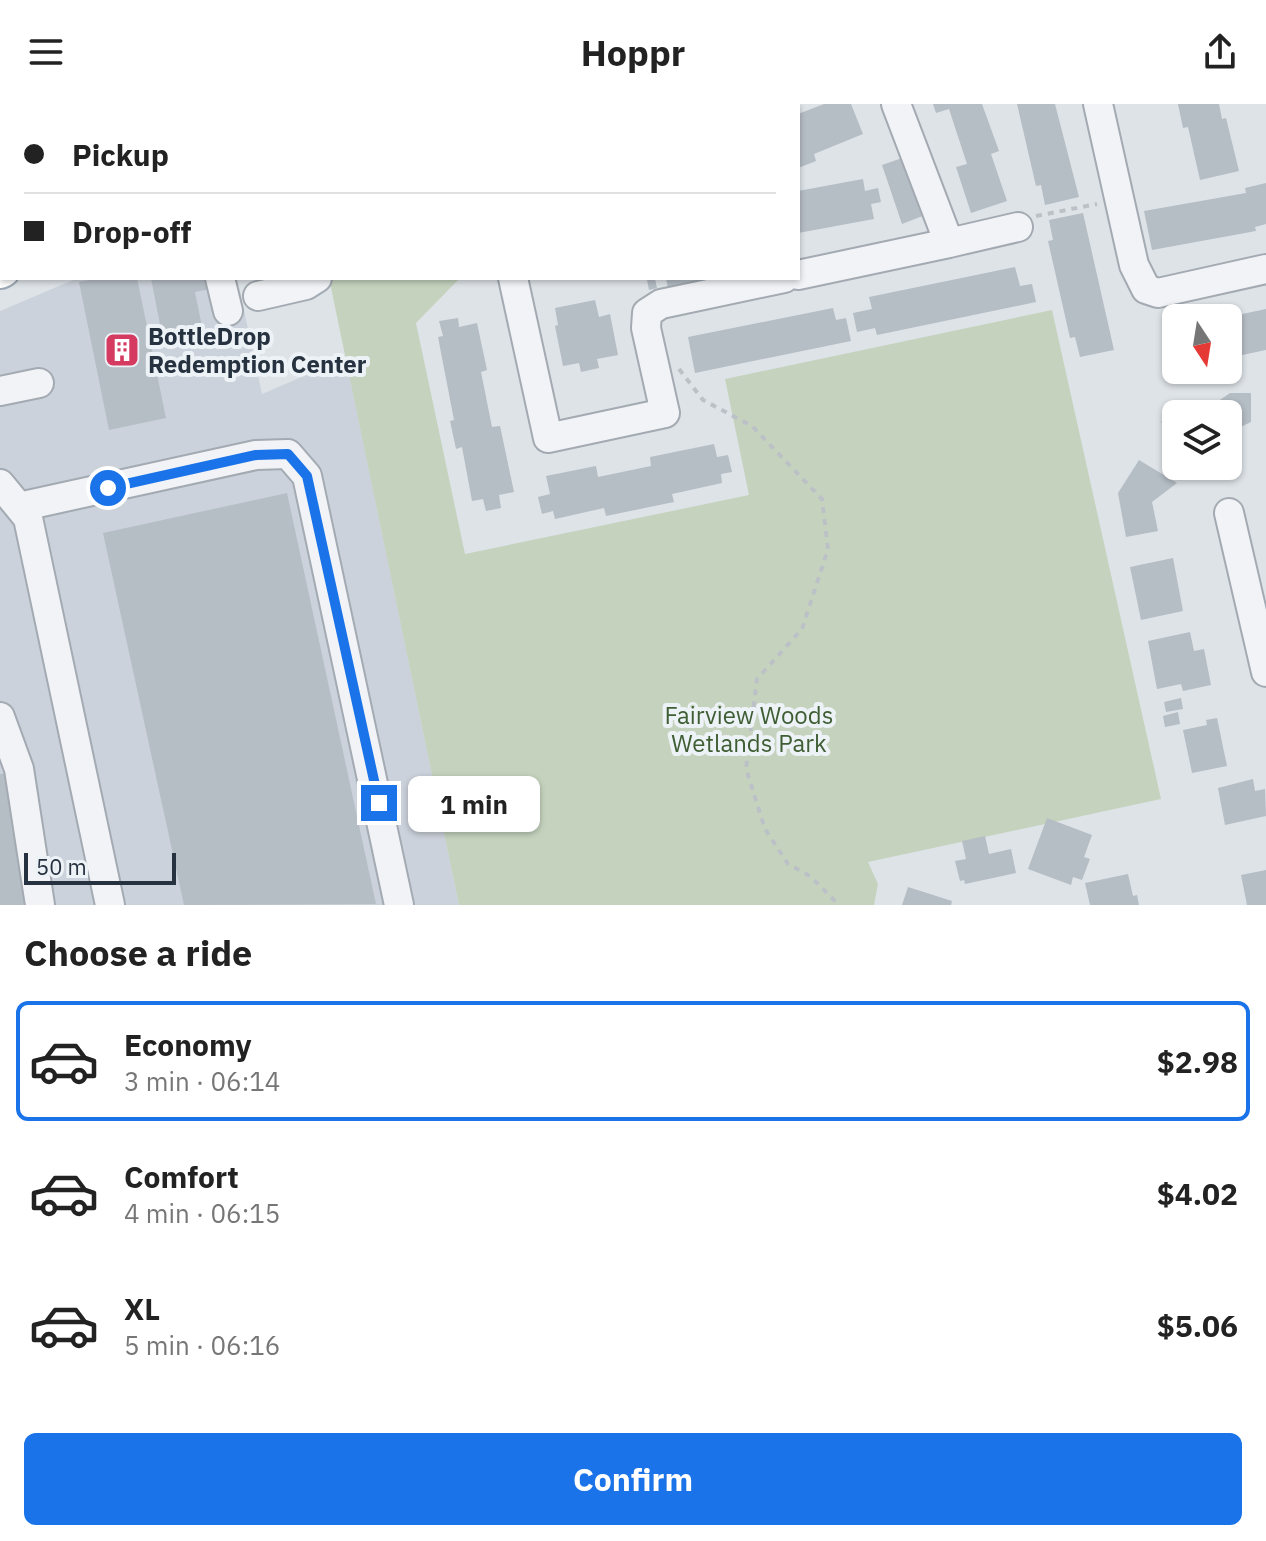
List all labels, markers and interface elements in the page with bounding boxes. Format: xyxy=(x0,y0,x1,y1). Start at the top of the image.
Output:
text: Hoppr xyxy=(581,29,685,76)
icon: menu xyxy=(24,30,68,74)
icon: share xyxy=(1198,30,1242,74)
text: Pickup xyxy=(72,135,169,174)
text: Drop-off xyxy=(72,212,191,251)
north arrow xyxy=(1162,304,1242,384)
map controls xyxy=(1162,304,1242,480)
place label: BottleDrop Redemption Center xyxy=(148,320,367,380)
building icon: BottleDrop Redemption Center xyxy=(103,331,141,369)
button: layers xyxy=(1162,400,1242,480)
route start xyxy=(90,470,126,506)
park label: Fairview Woods Wetlands Park xyxy=(665,699,833,759)
callout: 1 min xyxy=(407,775,539,831)
route end xyxy=(361,785,397,821)
text: 1 min xyxy=(440,787,508,821)
scale bar xyxy=(24,849,176,885)
text: 50 m xyxy=(36,852,87,881)
text: Choose a ride xyxy=(24,929,252,976)
icon: car xyxy=(28,1025,100,1097)
text: Economy xyxy=(124,1025,252,1064)
text: $2.98 xyxy=(1157,1042,1238,1081)
text: 3 min · 06:14 xyxy=(124,1064,280,1098)
icon: car xyxy=(28,1157,100,1229)
text: Comfort xyxy=(124,1157,239,1196)
text: $4.02 xyxy=(1157,1174,1238,1213)
text: 4 min · 06:15 xyxy=(124,1196,280,1230)
icon: car xyxy=(28,1289,100,1361)
text: XL xyxy=(124,1289,160,1328)
text: $5.06 xyxy=(1157,1306,1238,1345)
text: 5 min · 06:16 xyxy=(124,1328,280,1362)
button: Confirm xyxy=(24,1433,1242,1525)

